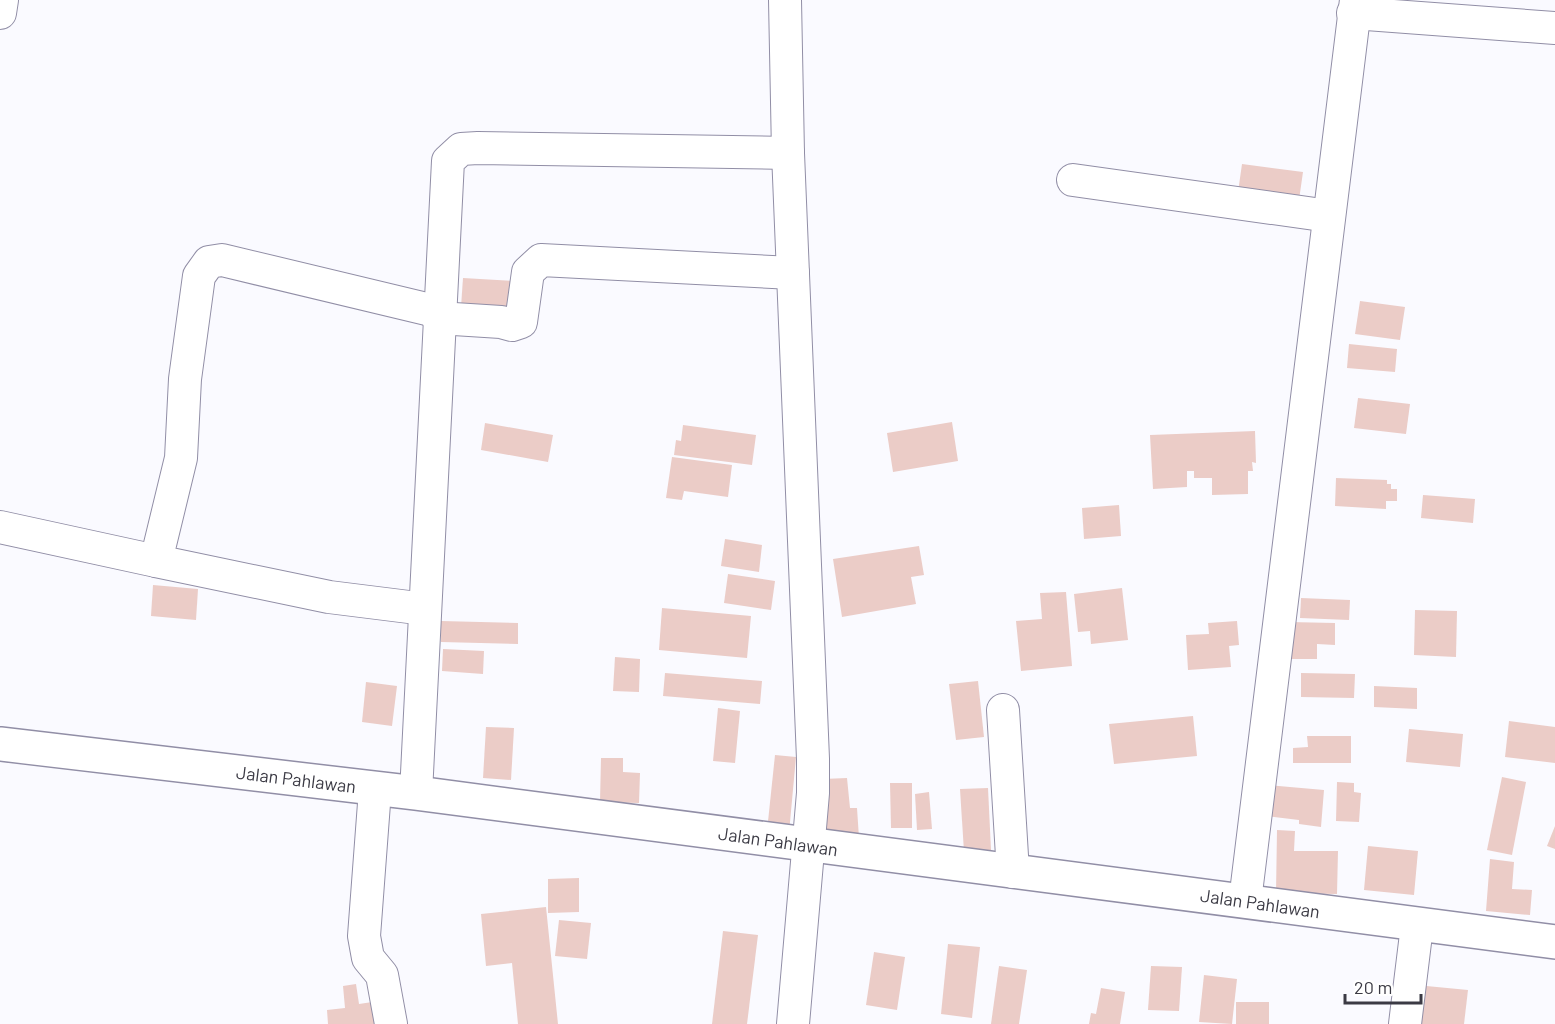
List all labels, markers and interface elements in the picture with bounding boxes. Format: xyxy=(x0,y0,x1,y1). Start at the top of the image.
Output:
street label: Jalan Pahlawan xyxy=(235,761,357,797)
street label: Jalan Pahlawan xyxy=(717,822,839,860)
street label: Jalan Pahlawan xyxy=(1199,884,1321,922)
scale bar xyxy=(1345,967,1422,1005)
text: 20 m xyxy=(1354,976,1392,998)

